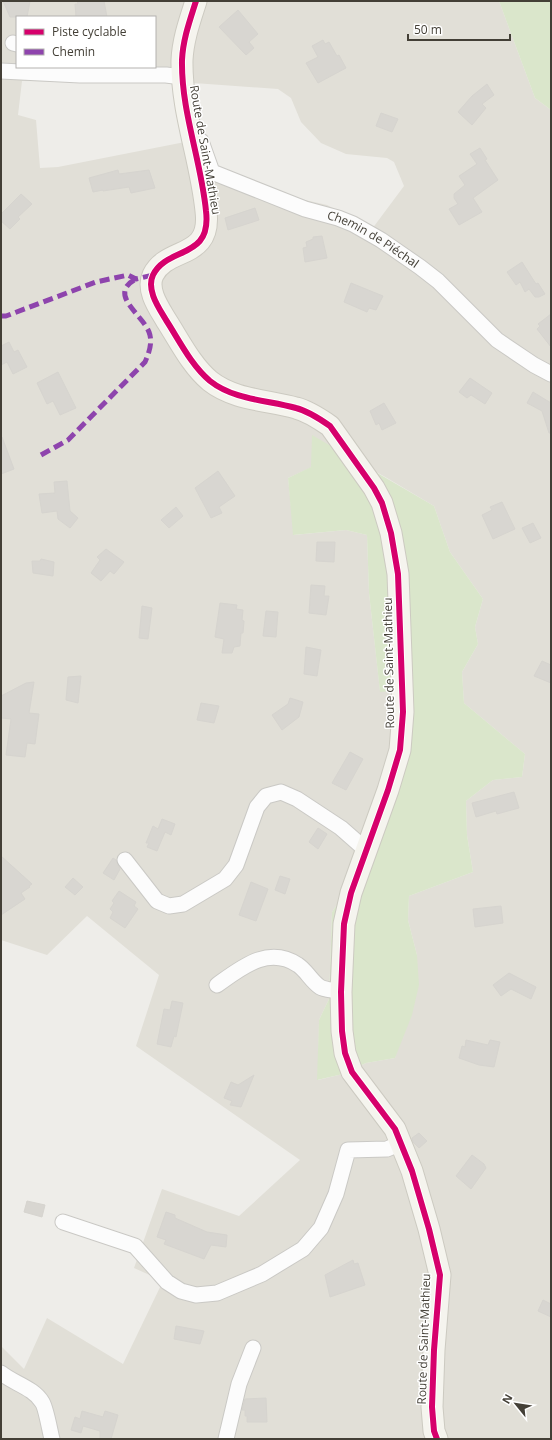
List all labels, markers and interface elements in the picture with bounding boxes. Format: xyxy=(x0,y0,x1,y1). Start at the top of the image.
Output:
legend xyxy=(16,16,156,68)
scale bar xyxy=(408,16,510,42)
text: 50 m xyxy=(414,21,442,38)
text: Piste cyclable xyxy=(52,23,127,40)
text: Chemin xyxy=(52,43,95,60)
street label: Route de Saint-Mathieu xyxy=(186,84,225,216)
street label: Chemin de Piéchal xyxy=(325,206,422,272)
street label: Route de Saint-Mathieu xyxy=(379,597,398,729)
street label: Route de Saint-Mathieu xyxy=(413,1273,434,1405)
north arrow xyxy=(496,1384,536,1424)
text: N xyxy=(498,1391,516,1406)

